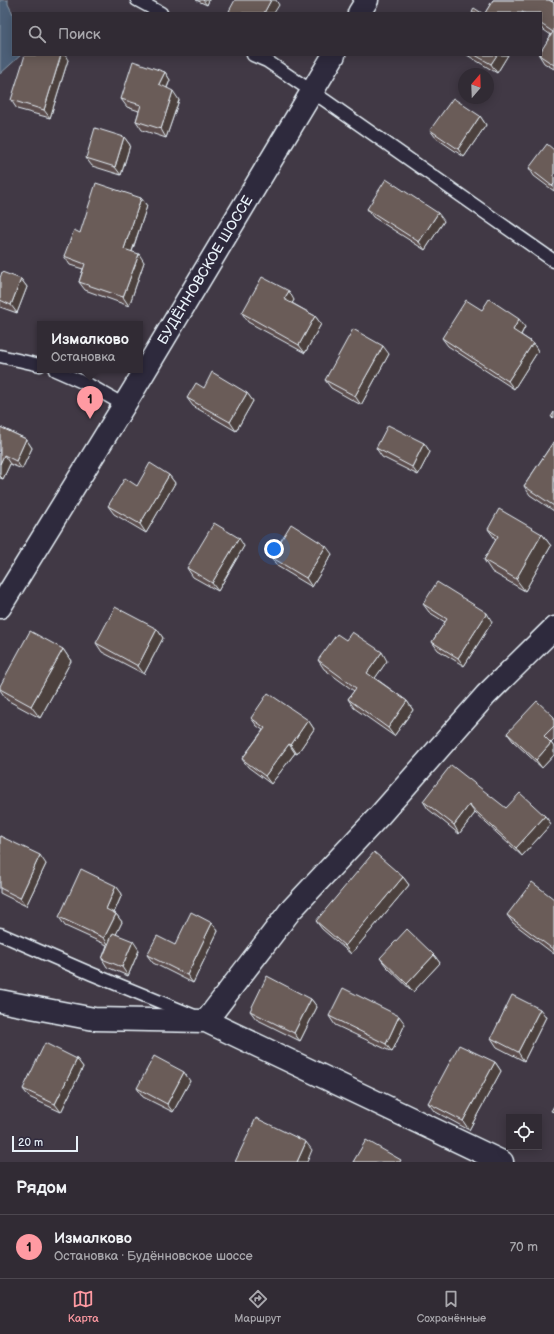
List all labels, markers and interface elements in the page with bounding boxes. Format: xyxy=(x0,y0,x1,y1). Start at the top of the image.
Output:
search box xyxy=(12,12,542,56)
icon: search xyxy=(26,23,48,45)
text: Поиск xyxy=(58,25,101,44)
north arrow xyxy=(458,68,494,104)
street label: БУДЁННОВСКОЕ ШОССЕ xyxy=(153,192,256,348)
popup xyxy=(37,321,143,373)
text: Измалково xyxy=(51,330,129,349)
text: Остановка xyxy=(51,349,116,365)
pin: 1 xyxy=(77,386,103,419)
your location xyxy=(264,539,284,559)
map controls xyxy=(506,1114,542,1150)
button: locate xyxy=(506,1114,542,1150)
scale bar xyxy=(12,1134,78,1153)
text: 20 m xyxy=(18,1136,43,1149)
text: Рядом xyxy=(16,1178,67,1198)
text: Измалково xyxy=(54,1229,132,1248)
text: 1 xyxy=(26,1239,32,1255)
text: 70 m xyxy=(510,1239,538,1255)
text: Остановка · Будённовское шоссе xyxy=(54,1248,253,1264)
tab: Карта xyxy=(68,1288,99,1325)
tab: Маршрут xyxy=(234,1288,281,1325)
tab: Сохранённые xyxy=(417,1288,486,1325)

